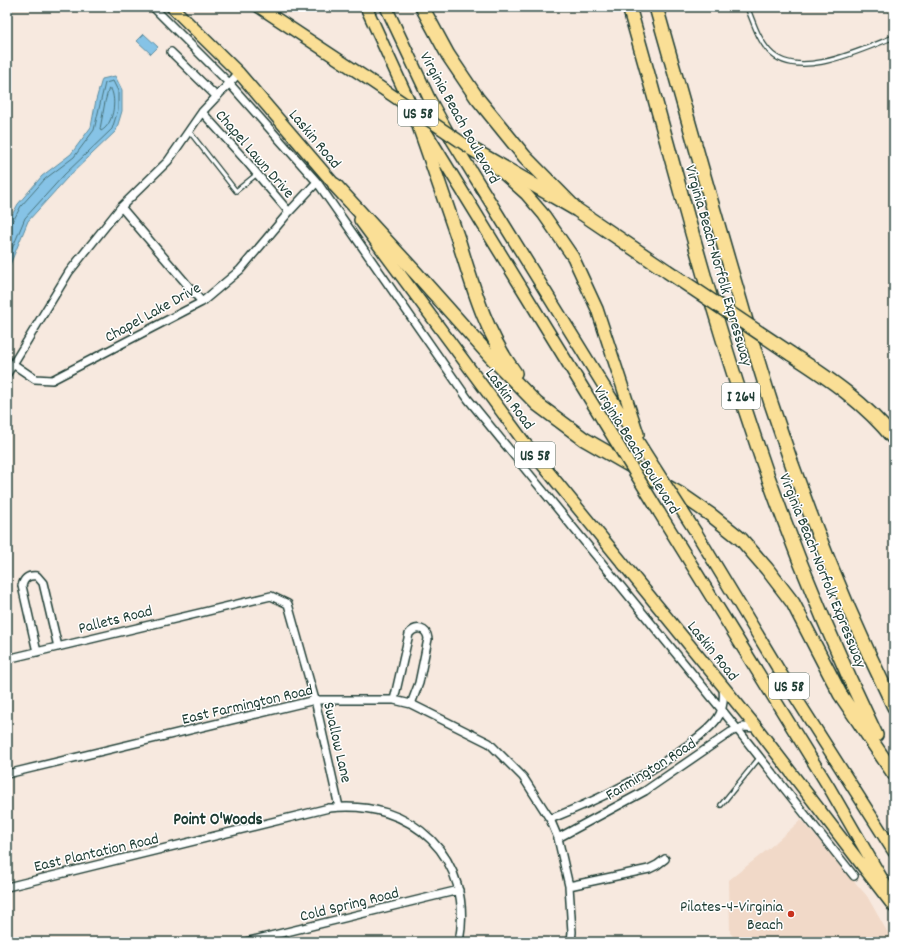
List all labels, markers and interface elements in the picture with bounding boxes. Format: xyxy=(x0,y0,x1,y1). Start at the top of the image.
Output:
street label: Virginia Beach Boulevard xyxy=(413,48,505,188)
road number: US 58 xyxy=(398,100,438,126)
street label: Chapel Lawn Drive xyxy=(209,105,299,204)
street label: Laskin Road xyxy=(282,105,346,174)
street label: Virginia Beach-Norfolk Expressway xyxy=(678,162,758,370)
street label: Chapel Lake Drive xyxy=(101,277,205,349)
street label: Laskin Road xyxy=(479,364,539,435)
street label: Virginia Beach Boulevard xyxy=(587,382,685,519)
road number: I 264 xyxy=(722,383,760,409)
road number: US 58 xyxy=(515,442,555,468)
street label: Virginia Beach-Norfolk Expressway xyxy=(772,470,872,672)
street label: Pallets Road xyxy=(76,600,155,641)
street label: Laskin Road xyxy=(681,617,743,686)
road number: US 58 xyxy=(769,673,809,699)
street label: East Farmington Road xyxy=(180,679,315,732)
street label: Swallow Lane xyxy=(316,700,357,785)
street label: Farmington Road xyxy=(602,733,701,807)
district label: Point O'Woods xyxy=(173,809,263,833)
street label: East Plantation Road xyxy=(32,828,161,879)
street label: Cold Spring Road xyxy=(298,882,402,929)
place label: Pilates-4-Virginia Beach xyxy=(680,896,783,937)
marker: Pilates-4-Virginia Beach xyxy=(786,909,796,919)

